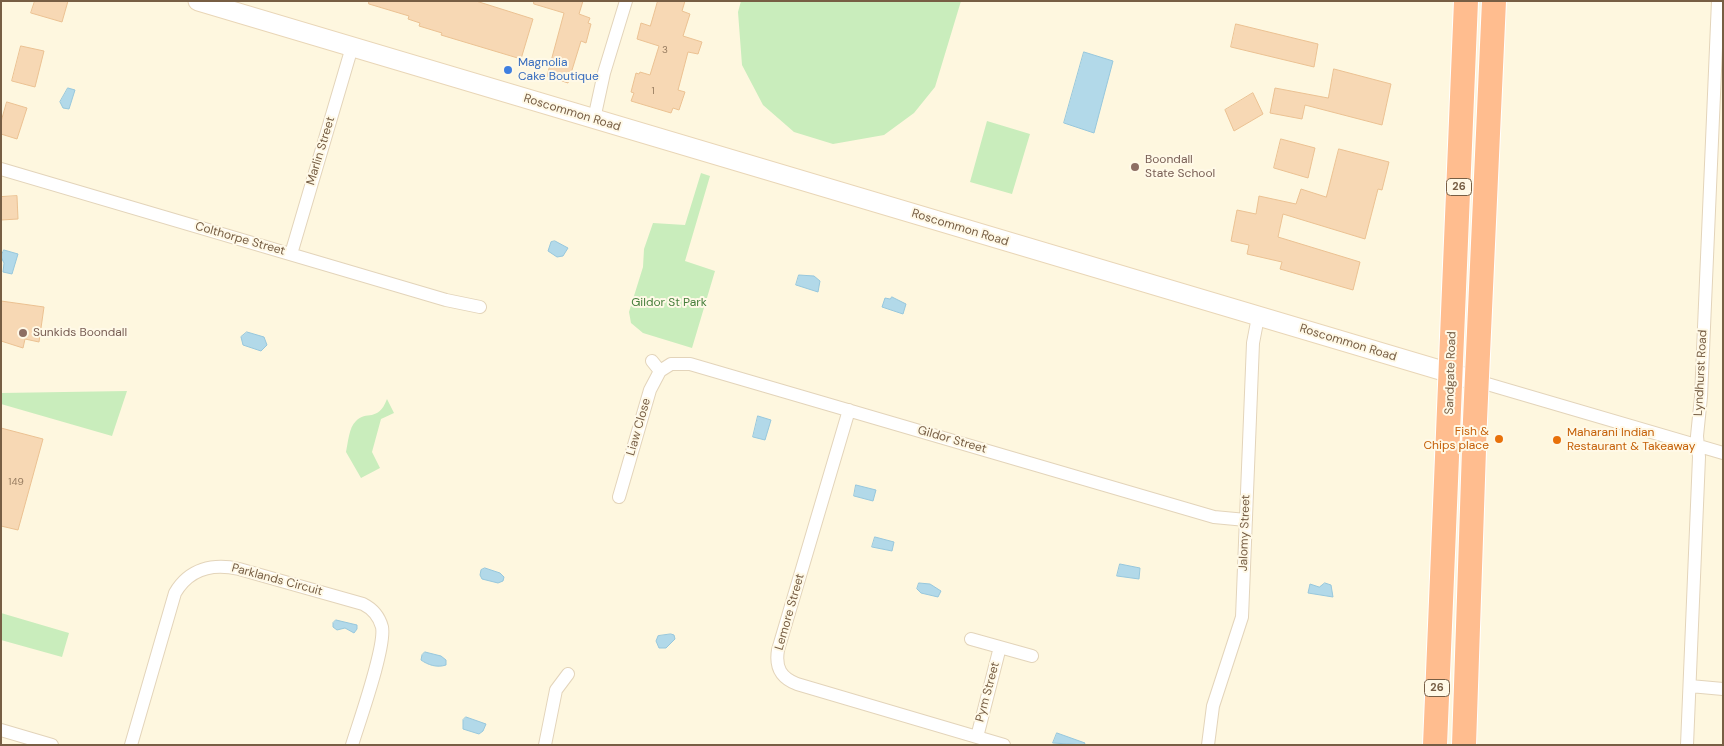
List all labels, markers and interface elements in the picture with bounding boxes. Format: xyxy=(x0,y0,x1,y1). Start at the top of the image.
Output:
house number: 3 xyxy=(662,44,668,56)
place label: Magnolia Cake Boutique xyxy=(518,56,599,84)
marker: Magnolia Cake Boutique xyxy=(502,64,514,76)
house number: 1 xyxy=(651,85,655,97)
street label: Roscommon Road xyxy=(522,91,622,135)
street label: Marlin Street xyxy=(304,115,338,187)
place label: Boondall State School xyxy=(1145,153,1215,181)
marker: Boondall State School xyxy=(1129,161,1141,173)
road number: 26 xyxy=(1446,178,1472,196)
street label: Roscommon Road xyxy=(910,206,1010,250)
street label: Colthorpe Street xyxy=(193,219,287,259)
park label: Gildor St Park xyxy=(631,296,707,310)
street label: Roscommon Road xyxy=(1298,321,1398,365)
place label: Sunkids Boondall xyxy=(33,326,127,340)
marker: Sunkids Boondall xyxy=(17,327,29,339)
street label: Lyndhurst Road xyxy=(1692,329,1710,417)
street label: Sandgate Road xyxy=(1442,331,1460,415)
street label: Liaw Close xyxy=(624,397,654,457)
street label: Gildor Street xyxy=(916,423,988,457)
place label: Fish & Chips place xyxy=(1423,425,1489,453)
place label: Maharani Indian Restaurant & Takeaway xyxy=(1567,426,1695,454)
marker: Fish & Chips place xyxy=(1493,433,1505,445)
marker: Maharani Indian Restaurant & Takeaway xyxy=(1551,434,1563,446)
house number: 149 xyxy=(8,476,24,488)
street label: Jalomy Street xyxy=(1236,494,1254,572)
street label: Parklands Circuit xyxy=(230,561,324,599)
street label: Lemore Street xyxy=(772,572,808,652)
street label: Pym Street xyxy=(973,660,1003,724)
road number: 26 xyxy=(1424,680,1450,696)

